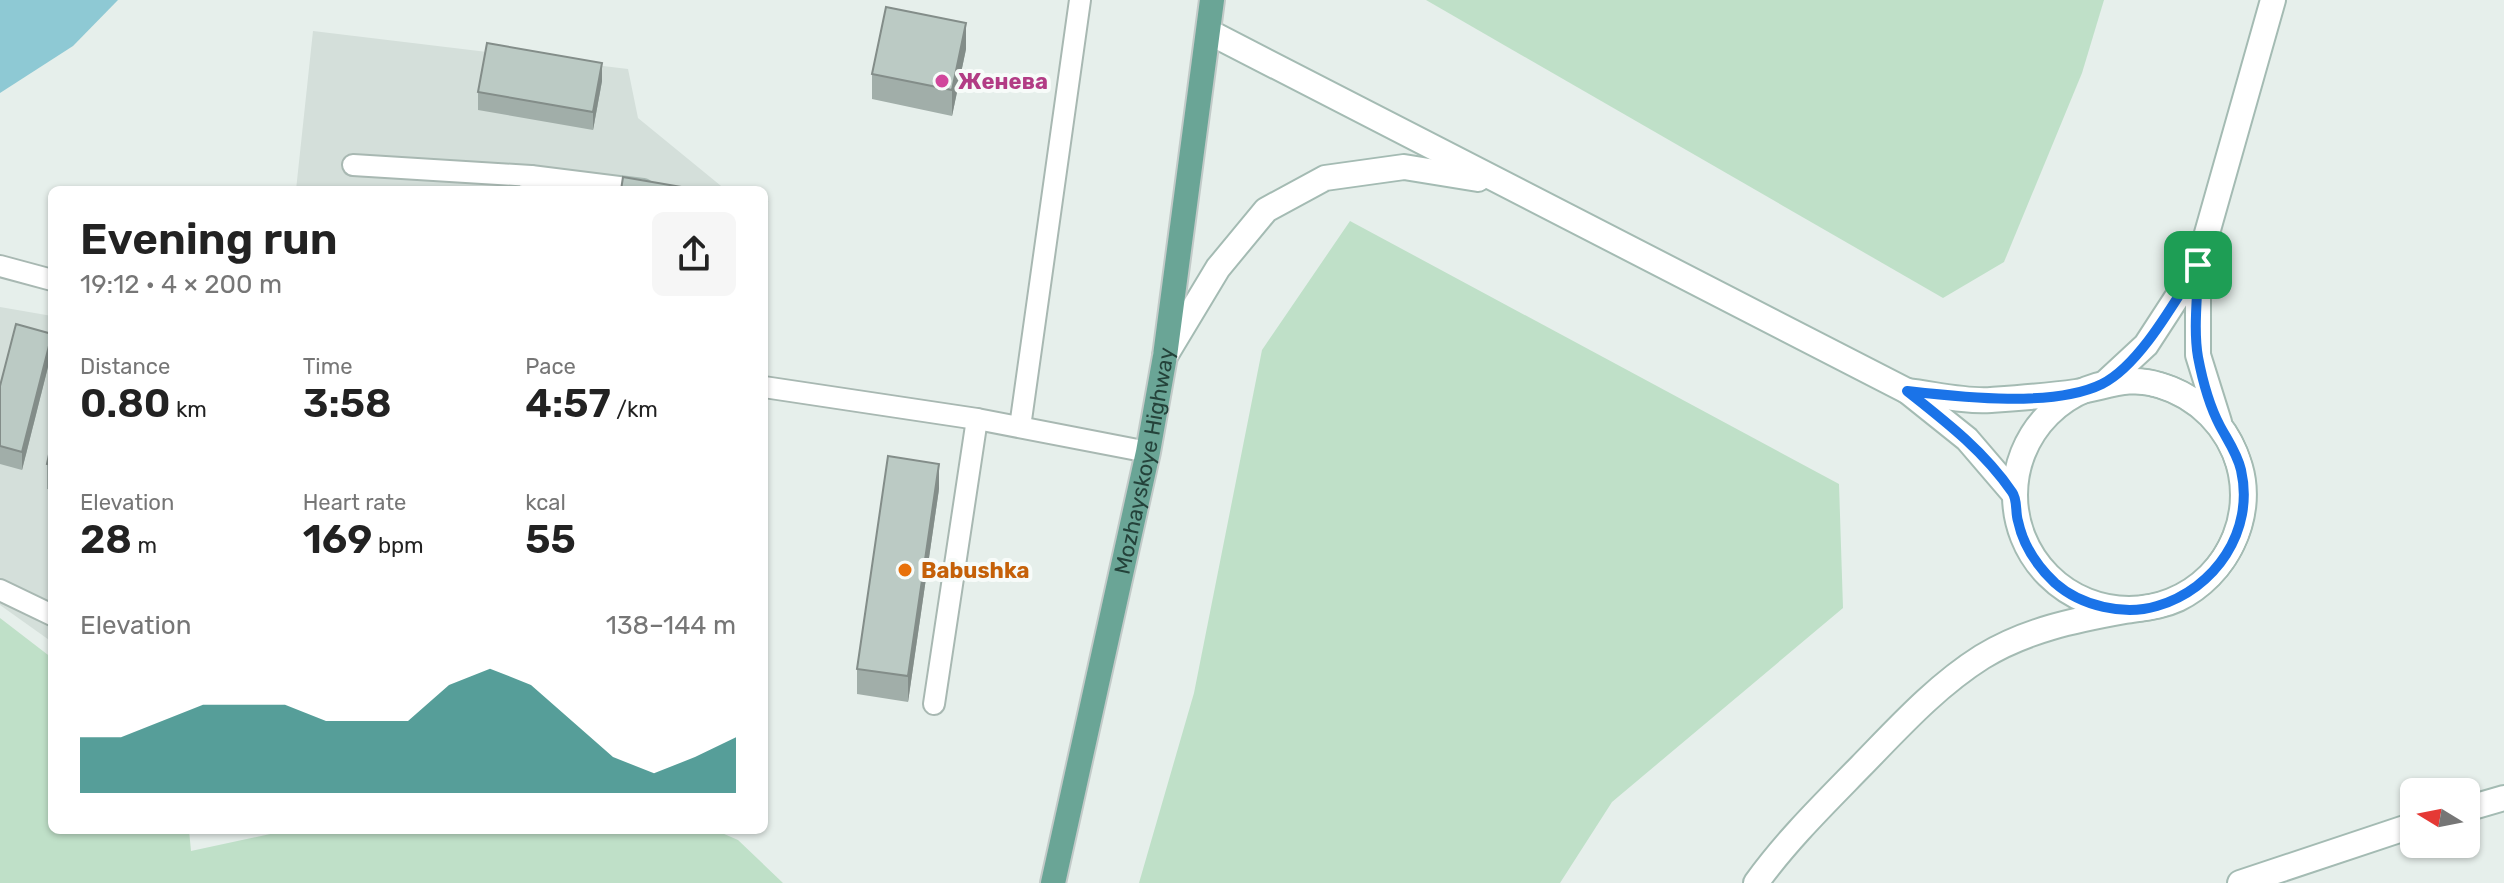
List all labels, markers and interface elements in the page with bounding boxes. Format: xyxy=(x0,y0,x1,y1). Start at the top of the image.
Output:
place label: Женева xyxy=(958,68,1048,95)
marker: Женева xyxy=(933,72,951,90)
button: share xyxy=(652,212,736,296)
text: Evening run xyxy=(80,213,338,265)
pin xyxy=(2164,231,2232,299)
icon: arrive xyxy=(2176,243,2220,287)
text: 19:12 · 4 × 200 m xyxy=(80,269,282,300)
street label: Mozhayskoye Highway xyxy=(1108,346,1180,577)
text: Distance xyxy=(80,353,170,380)
text: Time xyxy=(303,353,353,380)
text: Pace xyxy=(525,353,576,380)
text: 0.80 xyxy=(80,380,171,427)
text: 3:58 xyxy=(303,380,392,427)
text: 4:57 xyxy=(525,380,611,427)
text: km xyxy=(171,396,207,423)
text: /km xyxy=(611,396,658,423)
text: Elevation xyxy=(80,489,174,516)
text: Heart rate xyxy=(303,489,406,516)
text: kcal xyxy=(525,489,566,516)
text: 28 xyxy=(80,516,132,563)
text: 169 xyxy=(303,516,373,563)
text: 55 xyxy=(525,516,576,563)
text: m xyxy=(132,532,157,559)
text: bpm xyxy=(373,532,424,559)
place label: Babushka xyxy=(921,557,1030,584)
marker: Babushka xyxy=(896,561,914,579)
text: Elevation xyxy=(80,610,191,641)
text: 138–144 m xyxy=(606,610,736,641)
north arrow xyxy=(2400,778,2480,858)
map controls xyxy=(2400,778,2480,858)

